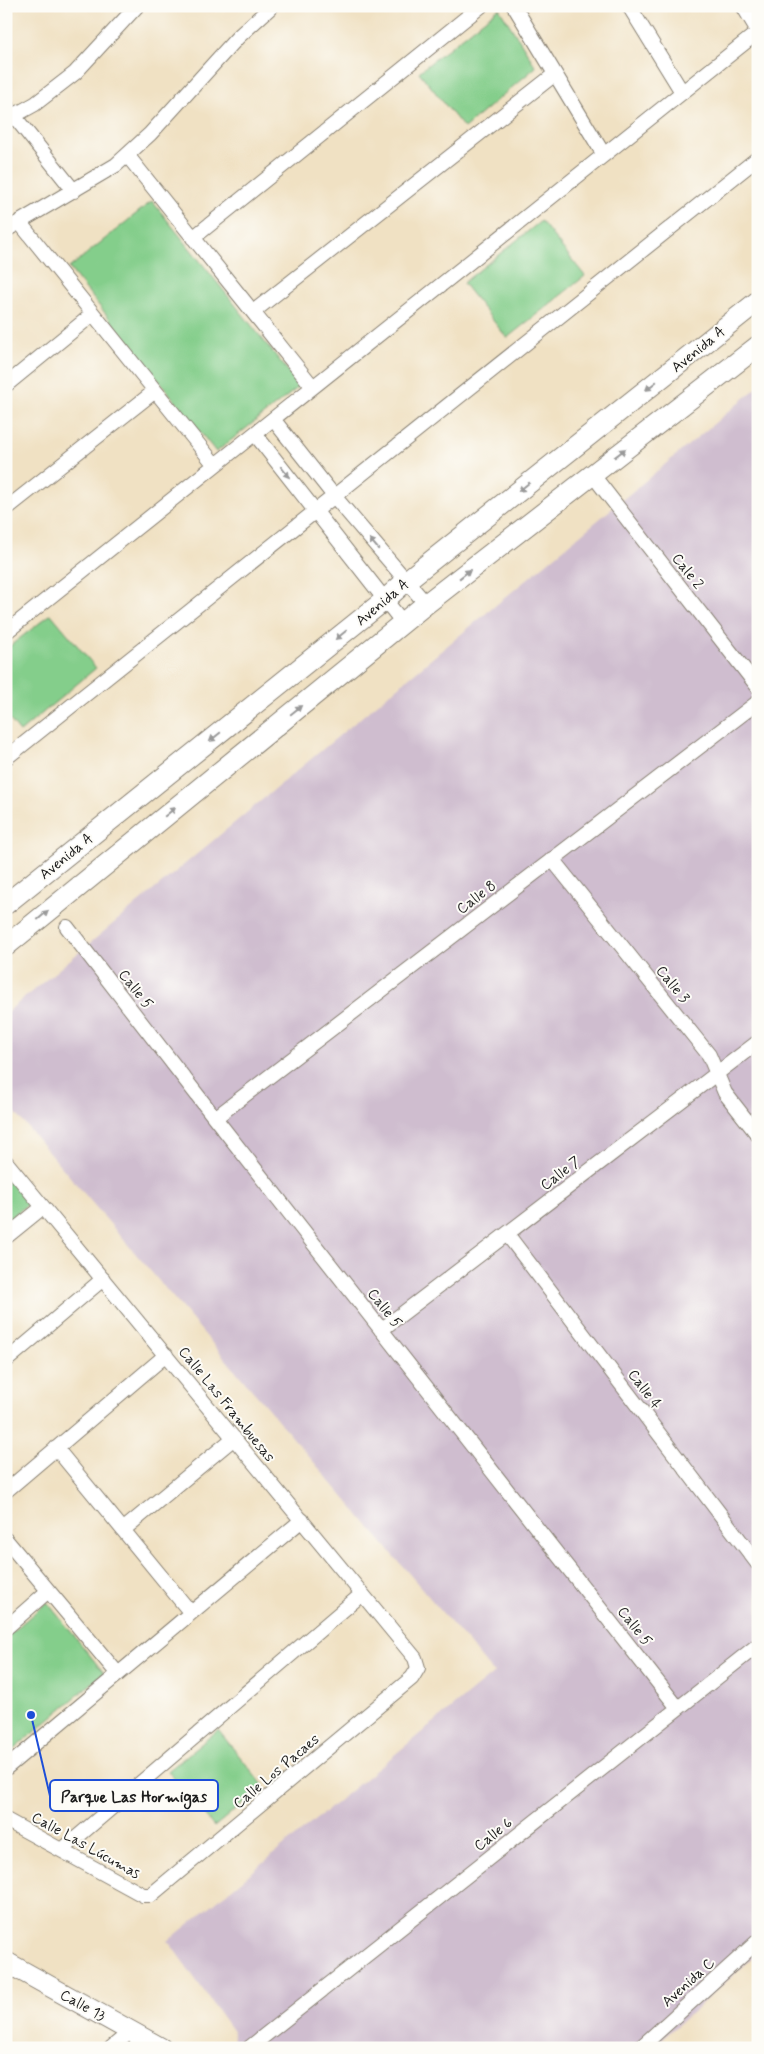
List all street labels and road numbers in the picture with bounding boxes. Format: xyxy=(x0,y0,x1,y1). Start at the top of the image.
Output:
street label: Avenida A xyxy=(668,322,730,378)
street label: Cale 2 xyxy=(667,549,708,594)
street label: Avenida A xyxy=(352,575,414,631)
street label: Avenida A xyxy=(36,829,98,885)
street label: Calle 8 xyxy=(453,876,500,919)
street label: Calle 3 xyxy=(651,962,694,1008)
street label: Calle 5 xyxy=(113,966,157,1014)
street label: Calle 7 xyxy=(536,1152,585,1195)
street label: Calle 5 xyxy=(362,1285,406,1333)
street label: Calle Las Frambuesas xyxy=(173,1343,279,1467)
street label: Calle 4 xyxy=(623,1366,666,1414)
street label: Calle 5 xyxy=(612,1603,656,1651)
street label: Calle Los Pacaes xyxy=(229,1729,324,1814)
street label: Calle Las Lúcumas xyxy=(27,1808,144,1884)
street label: Calle 6 xyxy=(470,1813,517,1856)
street label: Avenida C xyxy=(658,1953,720,2012)
street label: Calle 13 xyxy=(56,1985,109,2027)

